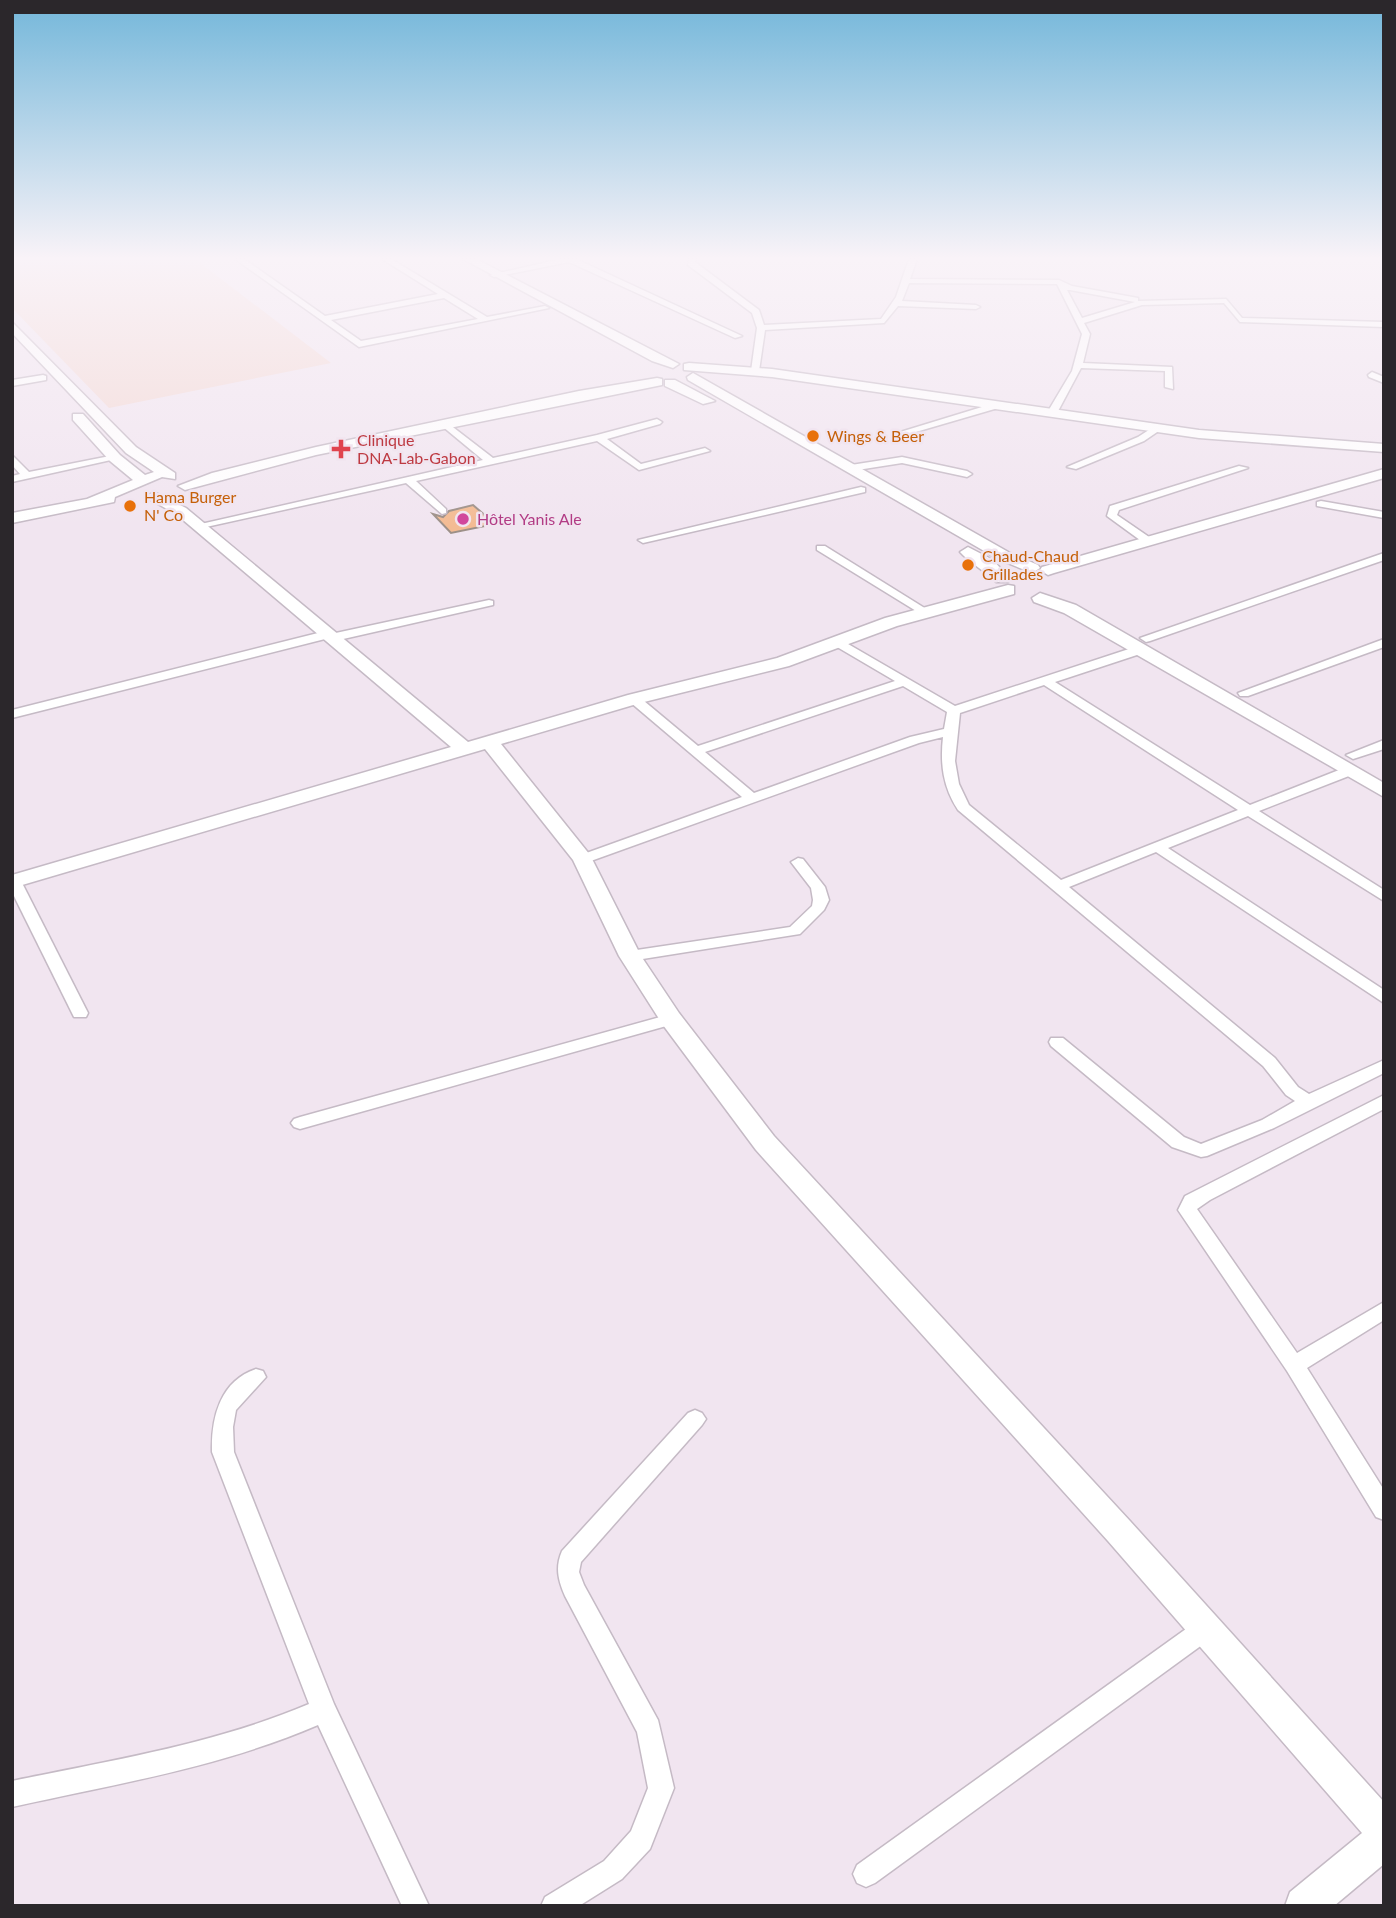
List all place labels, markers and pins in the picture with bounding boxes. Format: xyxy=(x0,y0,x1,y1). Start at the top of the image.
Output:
place label: Wings & Beer xyxy=(827,426,924,445)
marker: Wings & Beer xyxy=(805,428,821,444)
place label: Clinique DNA-Lab-Gabon xyxy=(357,430,476,467)
marker: Clinique DNA-Lab-Gabon xyxy=(331,439,351,459)
place label: Hama Burger N' Co xyxy=(144,487,237,524)
marker: Hama Burger N' Co xyxy=(122,498,138,514)
place label: Hôtel Yanis Ale xyxy=(477,509,582,528)
marker: Hôtel Yanis Ale xyxy=(455,511,471,527)
place label: Chaud-Chaud Grillades xyxy=(982,546,1079,583)
marker: Chaud-Chaud Grillades xyxy=(960,557,976,573)

